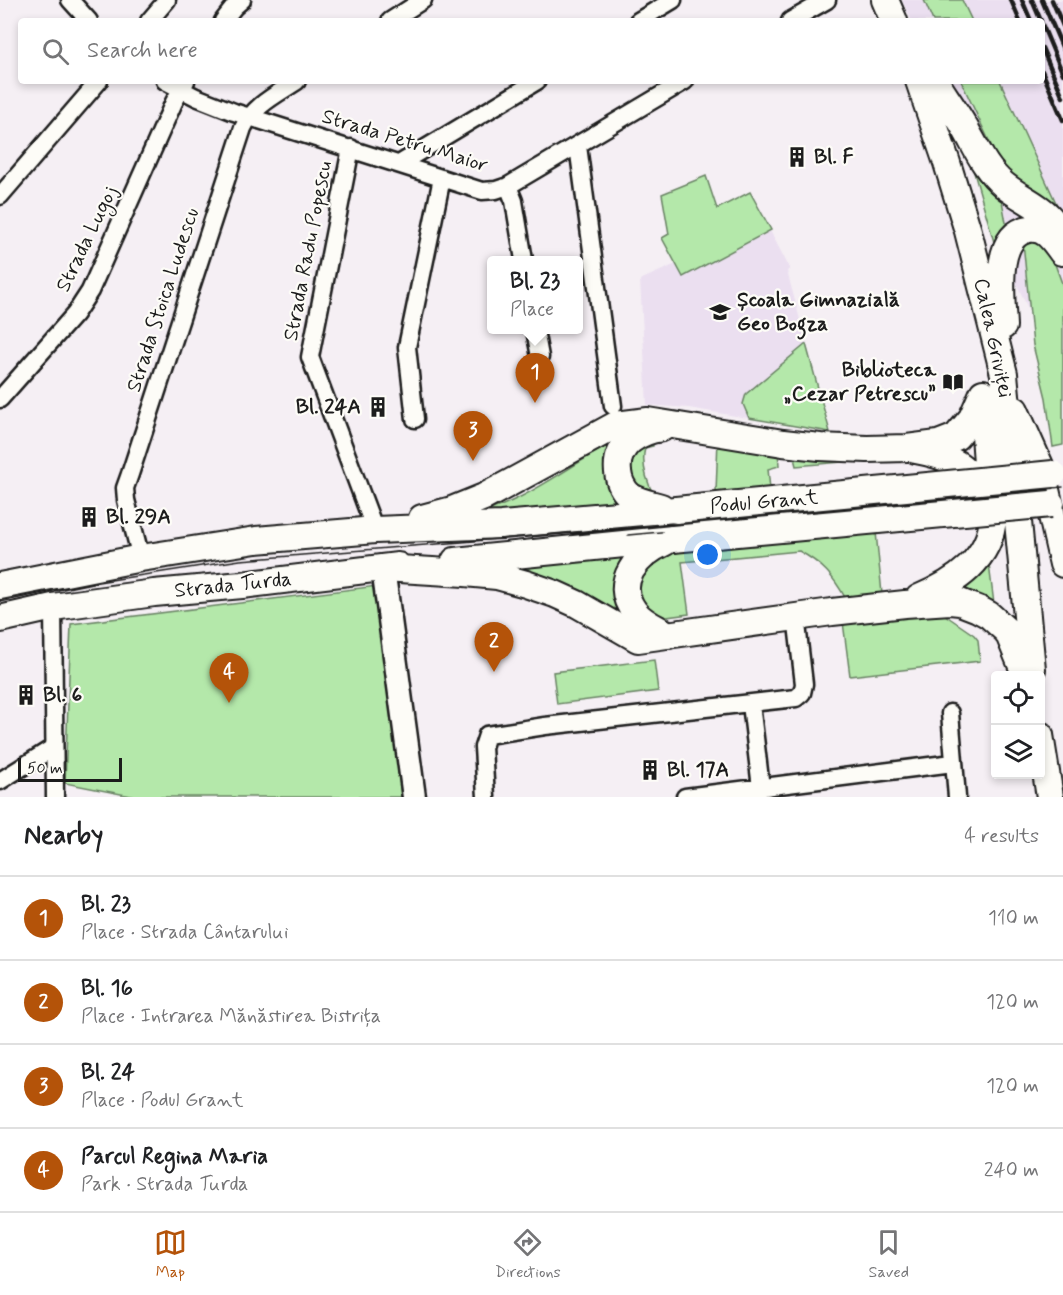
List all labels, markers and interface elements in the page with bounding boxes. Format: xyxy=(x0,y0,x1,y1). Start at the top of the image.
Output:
search box xyxy=(18,18,1045,84)
icon: search xyxy=(39,35,72,68)
text: Search here xyxy=(87,37,198,65)
street label: Strada Petru Maior xyxy=(319,102,492,180)
place label: Bl. F xyxy=(814,143,854,171)
building icon: Bl. F xyxy=(785,145,809,169)
street label: Strada Radu Popescu xyxy=(277,159,339,343)
street label: Strada Lugoj xyxy=(49,181,126,297)
street label: Strada Stoica Ludescu xyxy=(120,204,206,396)
popup xyxy=(487,256,583,334)
text: Bl. 23 xyxy=(510,268,560,296)
street label: Calea Griviței xyxy=(967,276,1019,400)
place label: Școala Gimnazială Geo Bogza xyxy=(737,286,900,340)
text: Place xyxy=(510,296,554,323)
school or university icon: Școala Gimnazială Geo Bogza xyxy=(708,300,732,324)
pin: 1 xyxy=(516,354,554,403)
place label: Biblioteca „Cezar Petrescu” xyxy=(783,356,937,408)
library icon: Biblioteca „Cezar Petrescu” xyxy=(941,370,965,394)
place label: Bl. 24A xyxy=(296,393,361,421)
building icon: Bl. 24A xyxy=(366,395,390,419)
pin: 3 xyxy=(454,412,492,461)
street label: Podul Grant xyxy=(709,483,820,521)
place label: Bl. 29A xyxy=(106,503,171,531)
building icon: Bl. 29A xyxy=(77,505,101,529)
your location xyxy=(693,540,722,569)
street label: Strada Turda xyxy=(173,565,293,605)
pin: 2 xyxy=(474,622,514,672)
pin: 4 xyxy=(210,654,248,703)
map controls xyxy=(991,671,1045,779)
button: locate xyxy=(991,671,1045,725)
place label: Bl. 6 xyxy=(43,681,82,709)
building icon: Bl. 6 xyxy=(14,683,38,707)
button: layers xyxy=(991,725,1045,779)
scale bar xyxy=(18,755,122,782)
place label: Bl. 17A xyxy=(667,756,729,784)
text: 50 m xyxy=(27,758,63,779)
building icon: Bl. 17A xyxy=(638,758,662,782)
text: Nearby xyxy=(24,819,103,853)
text: 4 results xyxy=(964,823,1039,850)
text: Bl. 23 xyxy=(81,891,131,919)
text: 1 xyxy=(39,905,48,932)
text: 110 m xyxy=(988,905,1039,932)
text: Place · Strada Cântarului xyxy=(81,919,288,946)
text: Bl. 16 xyxy=(81,975,133,1003)
text: 2 xyxy=(39,989,48,1016)
text: 120 m xyxy=(986,989,1039,1016)
text: Place · Intrarea Mănăstirea Bistrița xyxy=(81,1003,381,1030)
text: Bl. 24 xyxy=(81,1059,135,1087)
text: 3 xyxy=(39,1073,48,1100)
text: 120 m xyxy=(986,1073,1039,1100)
text: Place · Podul Grant xyxy=(81,1087,244,1114)
text: Parcul Regina Maria xyxy=(81,1143,268,1171)
text: 4 xyxy=(38,1157,49,1184)
text: 240 m xyxy=(984,1157,1039,1184)
text: Park · Strada Turda xyxy=(81,1171,248,1198)
tab: Map xyxy=(154,1226,187,1283)
tab: Directions xyxy=(495,1226,561,1283)
tab: Saved xyxy=(869,1226,909,1283)

